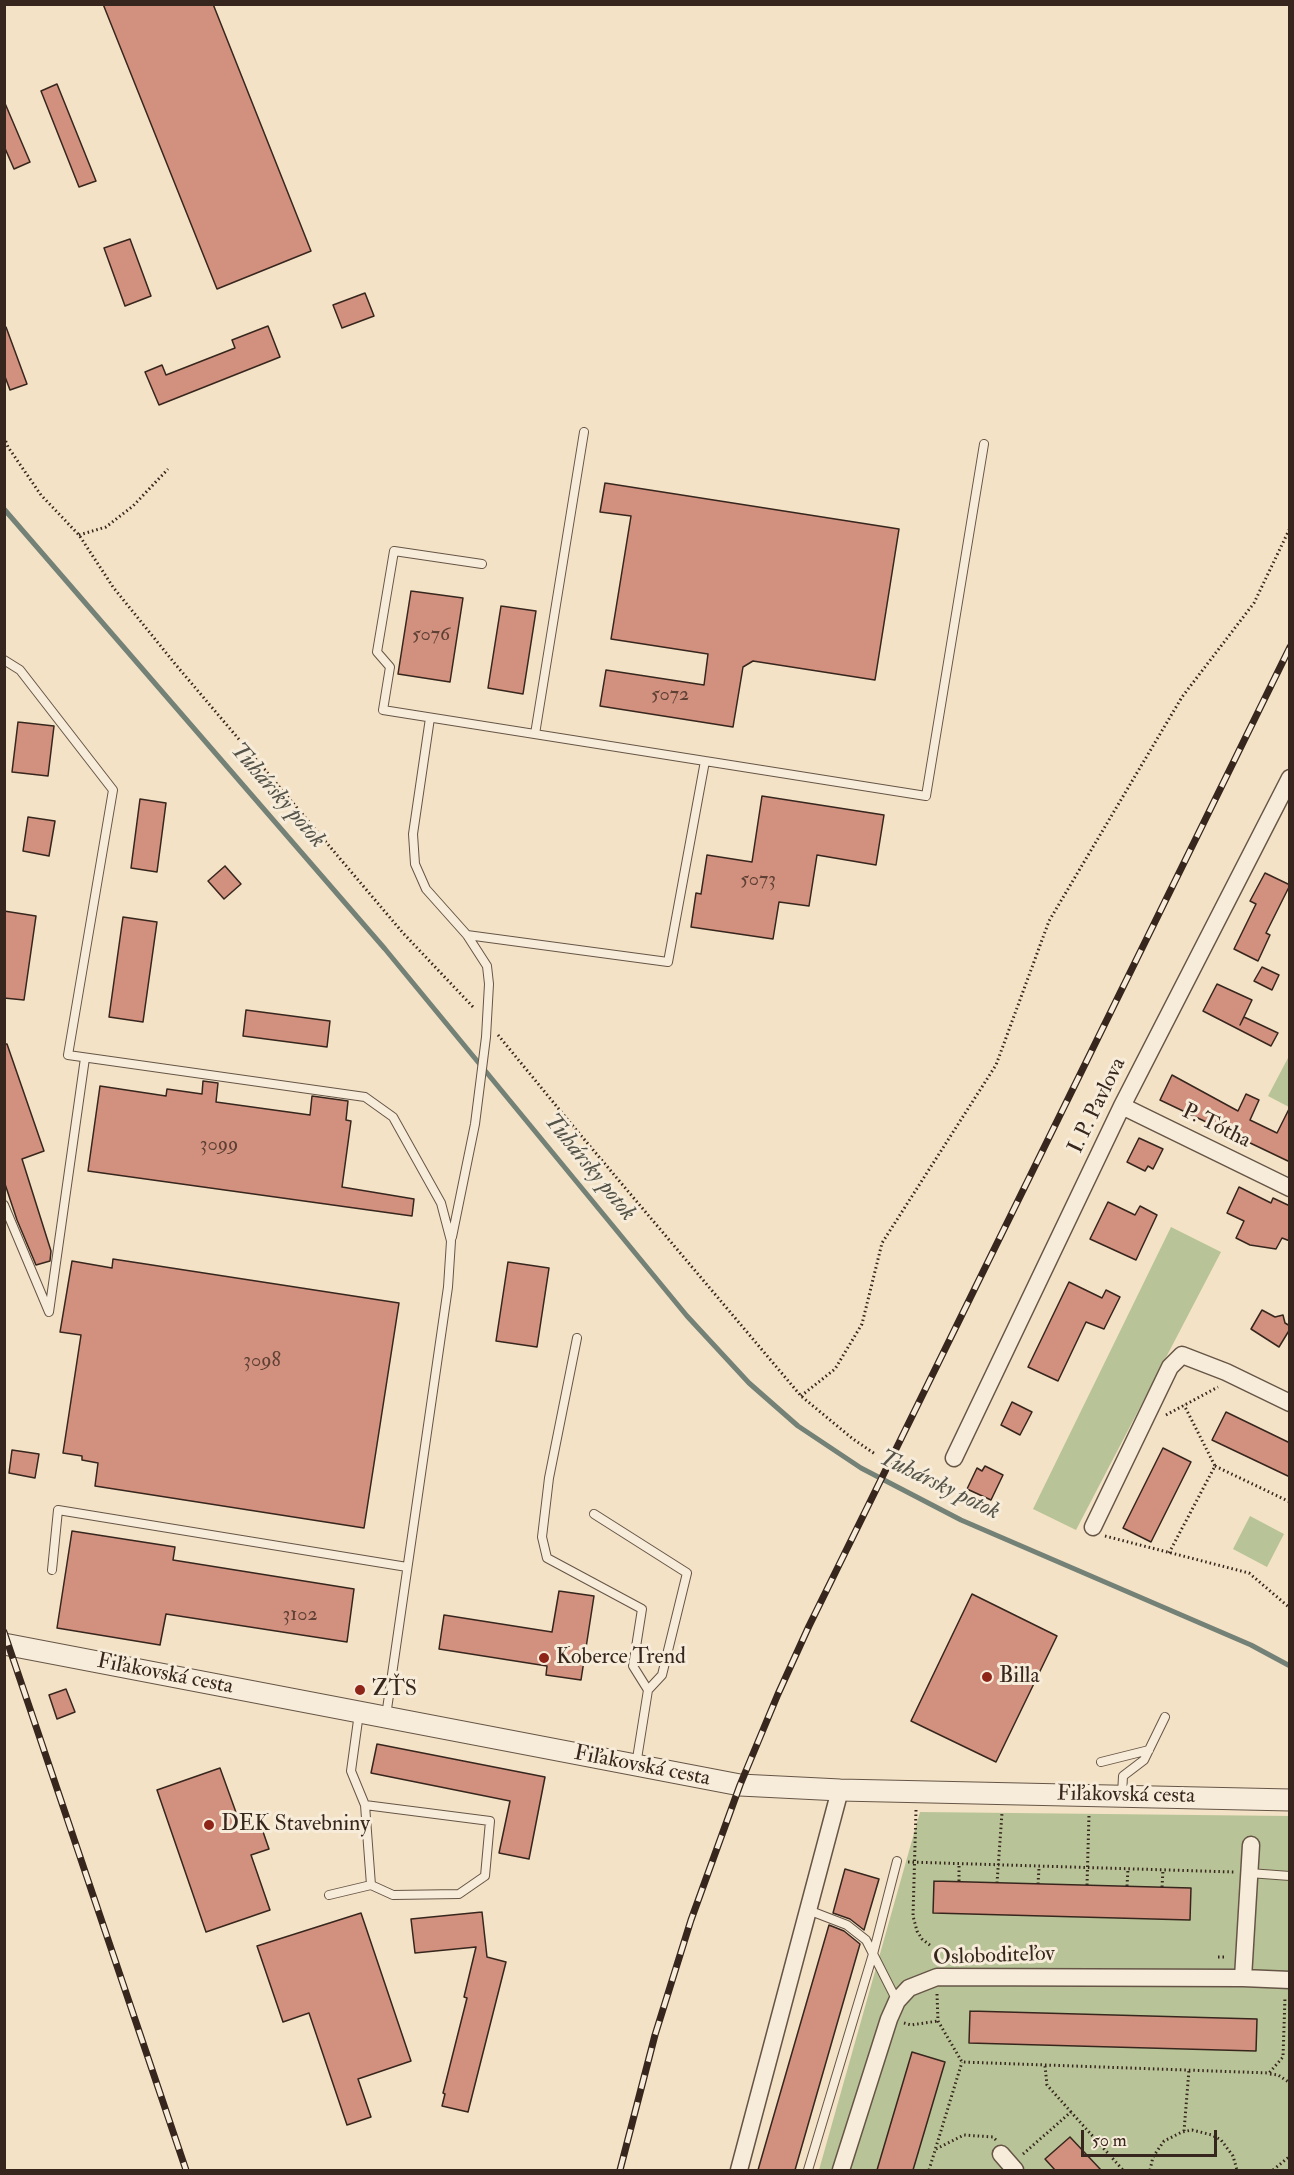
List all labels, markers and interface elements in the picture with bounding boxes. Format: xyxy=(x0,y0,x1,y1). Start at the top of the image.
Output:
house number: 5076 xyxy=(412,624,450,648)
house number: 5072 xyxy=(651,684,689,708)
water label: Tuhársky potok xyxy=(223,737,331,855)
house number: 5073 xyxy=(740,869,776,893)
street label: I. P. Pavlova xyxy=(1064,1054,1132,1158)
street label: P. Tótha xyxy=(1177,1099,1255,1155)
water label: Tuhársky potok xyxy=(537,1108,641,1228)
house number: 3099 xyxy=(200,1134,238,1158)
house number: 3098 xyxy=(243,1350,281,1374)
water label: Tuhársky potok xyxy=(874,1444,1004,1528)
house number: 3102 xyxy=(282,1604,318,1628)
place label: Koberce Trend xyxy=(556,1645,686,1671)
street label: Fiľakovská cesta xyxy=(95,1649,235,1701)
marker: Koberce Trend xyxy=(537,1651,551,1665)
place label: Billa xyxy=(999,1664,1039,1690)
marker: Billa xyxy=(980,1670,994,1684)
place label: ZŤS xyxy=(372,1677,417,1703)
marker: ZŤS xyxy=(353,1683,367,1697)
street label: Fiľakovská cesta xyxy=(572,1741,712,1793)
street label: Fiľakovská cesta xyxy=(1057,1782,1195,1810)
place label: DEK Stavebniny xyxy=(221,1812,370,1838)
marker: DEK Stavebniny xyxy=(202,1818,216,1832)
street label: Osloboditeľov xyxy=(933,1942,1055,1972)
scale bar xyxy=(1084,2118,1220,2156)
text: 50 m xyxy=(1092,2129,1127,2152)

